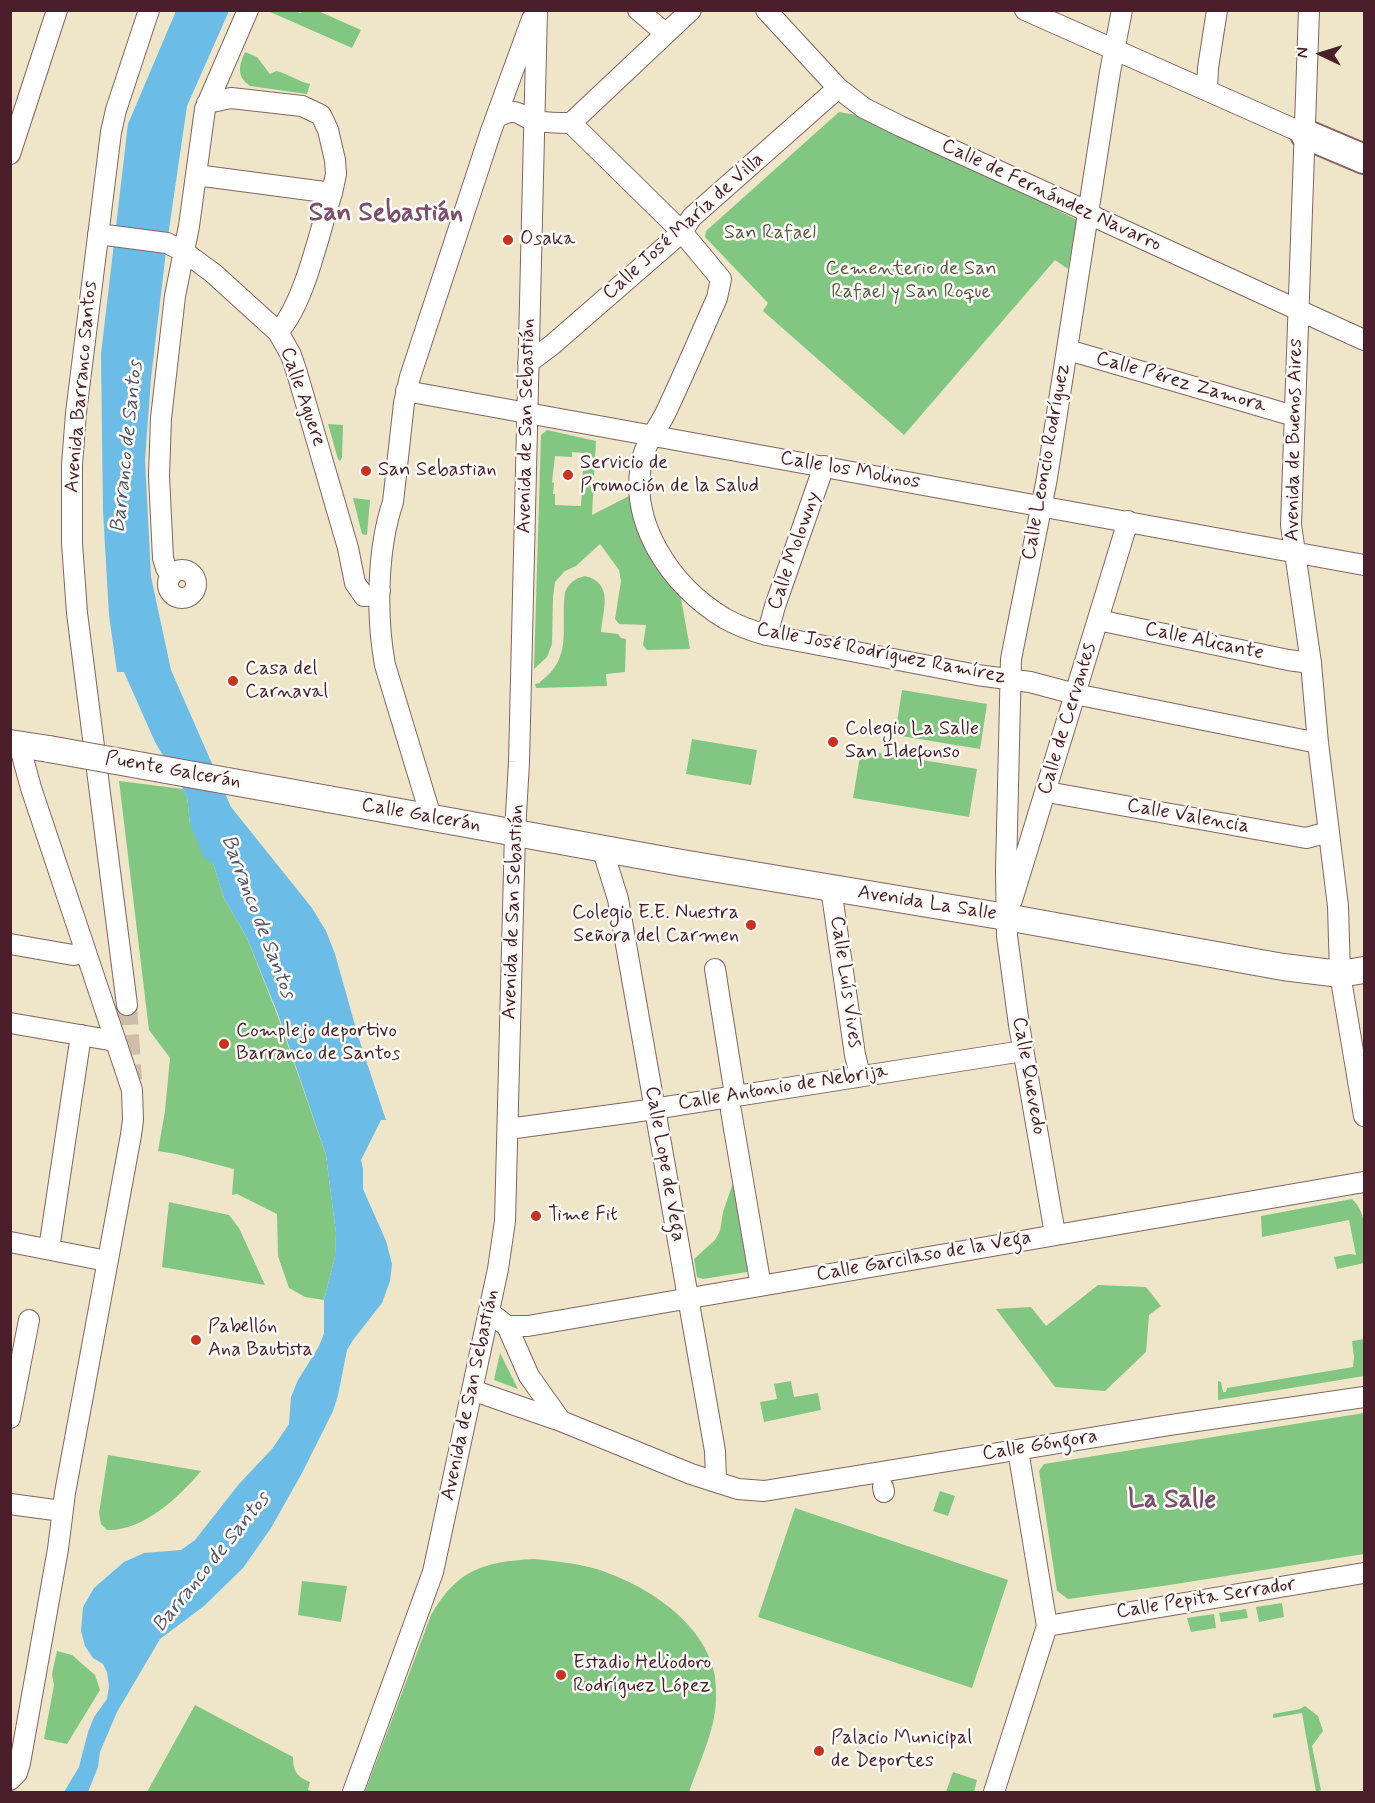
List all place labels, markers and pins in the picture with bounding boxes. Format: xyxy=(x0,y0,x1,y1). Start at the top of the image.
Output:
place label: Osaka xyxy=(520,228,575,252)
marker: Osaka xyxy=(501,233,515,247)
place label: Servicio de Promoción de la Salud xyxy=(580,452,759,499)
place label: San Sebastian xyxy=(378,459,497,483)
marker: San Sebastian xyxy=(359,464,373,478)
marker: Servicio de Promoción de la Salud xyxy=(561,468,575,482)
place label: Casa del Carnaval xyxy=(245,658,328,705)
marker: Casa del Carnaval xyxy=(226,674,240,688)
place label: Colegio La Salle San Ildefonso xyxy=(845,718,979,765)
marker: Colegio La Salle San Ildefonso xyxy=(826,735,840,749)
place label: Colegio E.E. Nuestra Señora del Carmen xyxy=(572,902,739,949)
marker: Colegio E.E. Nuestra Señora del Carmen xyxy=(744,918,758,932)
place label: Complejo deportivo Barranco de Santos xyxy=(236,1020,400,1067)
marker: Complejo deportivo Barranco de Santos xyxy=(217,1037,231,1051)
place label: Time Fit xyxy=(548,1204,618,1228)
marker: Time Fit xyxy=(529,1209,543,1223)
place label: Pabellón Ana Bautista xyxy=(208,1316,313,1363)
marker: Pabellón Ana Bautista xyxy=(189,1333,203,1347)
place label: Estadio Heliodoro Rodríguez López xyxy=(573,1652,711,1699)
marker: Estadio Heliodoro Rodríguez López xyxy=(554,1668,568,1682)
place label: Palacio Municipal de Deportes xyxy=(831,1727,972,1774)
marker: Palacio Municipal de Deportes xyxy=(812,1744,826,1758)

